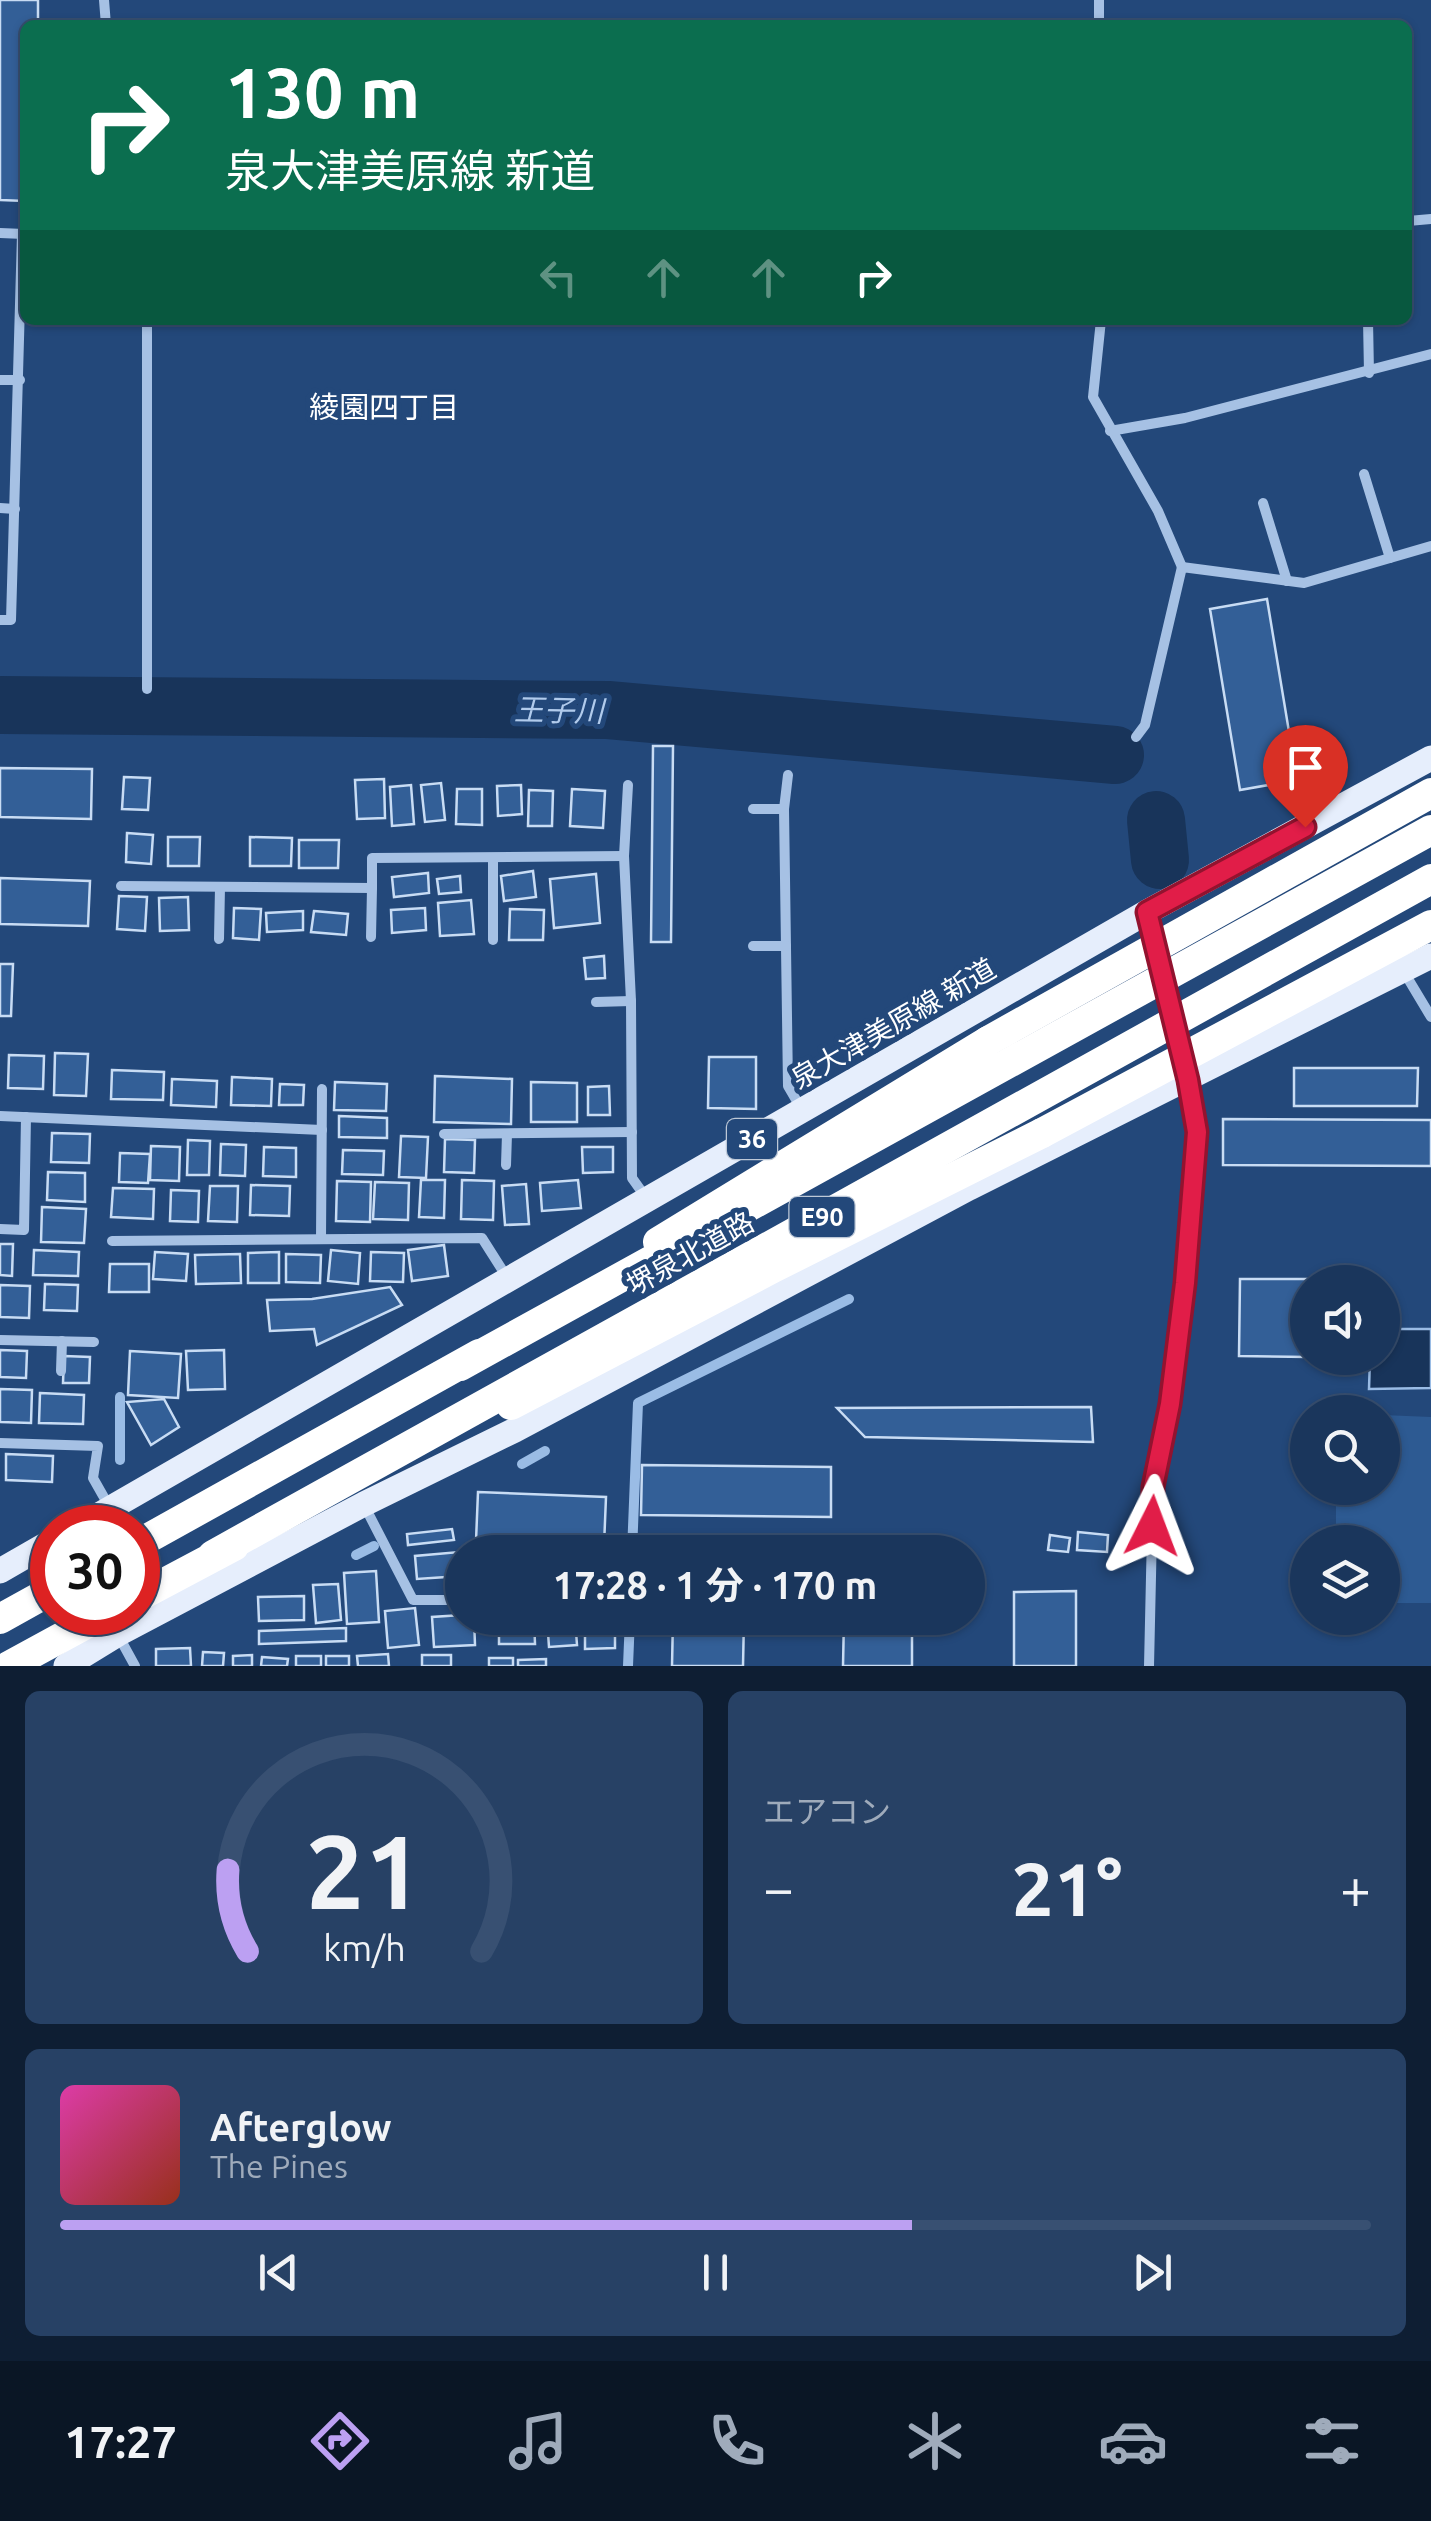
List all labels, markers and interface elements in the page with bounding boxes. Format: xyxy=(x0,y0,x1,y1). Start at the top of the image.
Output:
text: 130 m xyxy=(225,53,420,131)
icon: right xyxy=(60,60,190,190)
text: 泉大津美原線 新道 xyxy=(225,145,595,196)
icon: left xyxy=(531,250,586,305)
icon: ahead xyxy=(636,250,691,305)
icon: ahead xyxy=(741,250,796,305)
icon: right xyxy=(846,250,901,305)
district label: 綾園四丁目 xyxy=(309,390,459,424)
water label: 王子川 xyxy=(514,692,607,728)
pin xyxy=(1263,725,1348,828)
icon: arrive xyxy=(1278,740,1333,795)
street label: 泉大津美原線 新道 xyxy=(785,952,1001,1094)
road number: 36 xyxy=(727,1119,777,1159)
road number: E90 xyxy=(790,1197,854,1237)
street label: 堺泉北道路 xyxy=(621,1206,759,1300)
map controls xyxy=(1290,1265,1400,1635)
button: sound xyxy=(1290,1265,1400,1375)
button: search xyxy=(1290,1395,1400,1505)
position arrow xyxy=(1100,1474,1204,1578)
speed limit sign: 30 xyxy=(30,1505,160,1635)
button: layers xyxy=(1290,1525,1400,1635)
text: 17:28 · 1 分 · 170 m xyxy=(553,1564,877,1606)
text: エアコン xyxy=(763,1793,891,1829)
text: 21 xyxy=(305,1812,423,1929)
text: 21° xyxy=(1011,1846,1123,1930)
text: − xyxy=(763,1857,794,1918)
text: + xyxy=(1340,1857,1371,1918)
text: km/h xyxy=(323,1928,405,1968)
text: Afterglow xyxy=(210,2106,392,2148)
text: The Pines xyxy=(210,2148,348,2184)
icon: previous xyxy=(251,2245,306,2300)
icon: pause xyxy=(688,2245,743,2300)
icon: next xyxy=(1125,2245,1180,2300)
icon: directions xyxy=(305,2406,375,2476)
icon: music xyxy=(503,2406,573,2476)
icon: phone xyxy=(702,2406,772,2476)
icon: climate xyxy=(900,2406,970,2476)
icon: car xyxy=(1098,2406,1168,2476)
icon: filters xyxy=(1297,2406,1367,2476)
text: 17:27 xyxy=(64,2416,177,2467)

